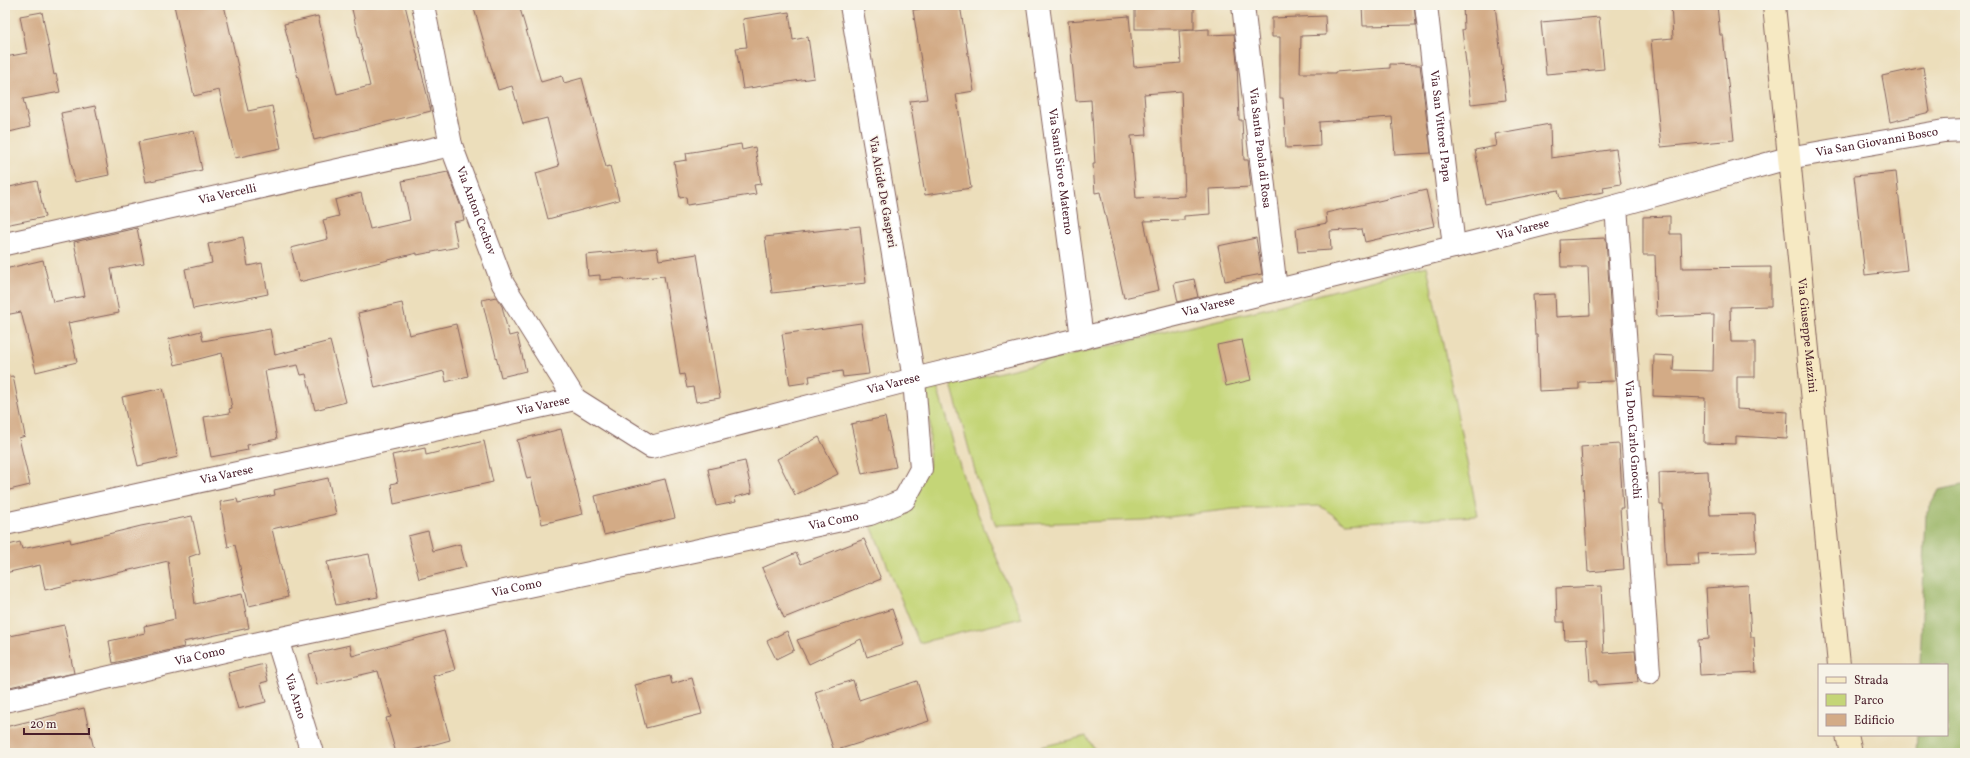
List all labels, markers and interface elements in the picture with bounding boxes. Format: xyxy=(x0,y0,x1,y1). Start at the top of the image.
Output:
street label: Via San Vittore I Papa xyxy=(1426,69,1454,183)
street label: Via Santa Paola di Rosa xyxy=(1245,87,1275,209)
street label: Via Santi Siro e Materno xyxy=(1044,107,1076,236)
street label: Via San Giovanni Bosco xyxy=(1815,124,1939,161)
street label: Via Alcide De Gasperi xyxy=(864,135,900,250)
street label: Via Anton Cechov xyxy=(452,164,500,258)
street label: Via Vercelli xyxy=(197,180,258,209)
street label: Via Varese xyxy=(1495,215,1551,244)
street label: Via Giuseppe Mazzini xyxy=(1793,277,1820,394)
street label: Via Varese xyxy=(1180,293,1237,321)
street label: Via Varese xyxy=(865,370,922,399)
street label: Via Don Carlo Gnocchi xyxy=(1620,379,1645,500)
street label: Via Varese xyxy=(515,392,572,420)
street label: Via Varese xyxy=(199,462,255,489)
street label: Via Como xyxy=(807,509,860,535)
street label: Via Como xyxy=(490,575,543,602)
street label: Via Como xyxy=(173,643,227,670)
legend xyxy=(1818,664,1948,736)
street label: Via Arno xyxy=(280,672,309,721)
text: Strada xyxy=(1854,673,1889,689)
text: Parco xyxy=(1854,693,1884,709)
scale bar xyxy=(24,710,89,736)
text: Edificio xyxy=(1854,713,1894,729)
text: 20 m xyxy=(30,717,57,733)

